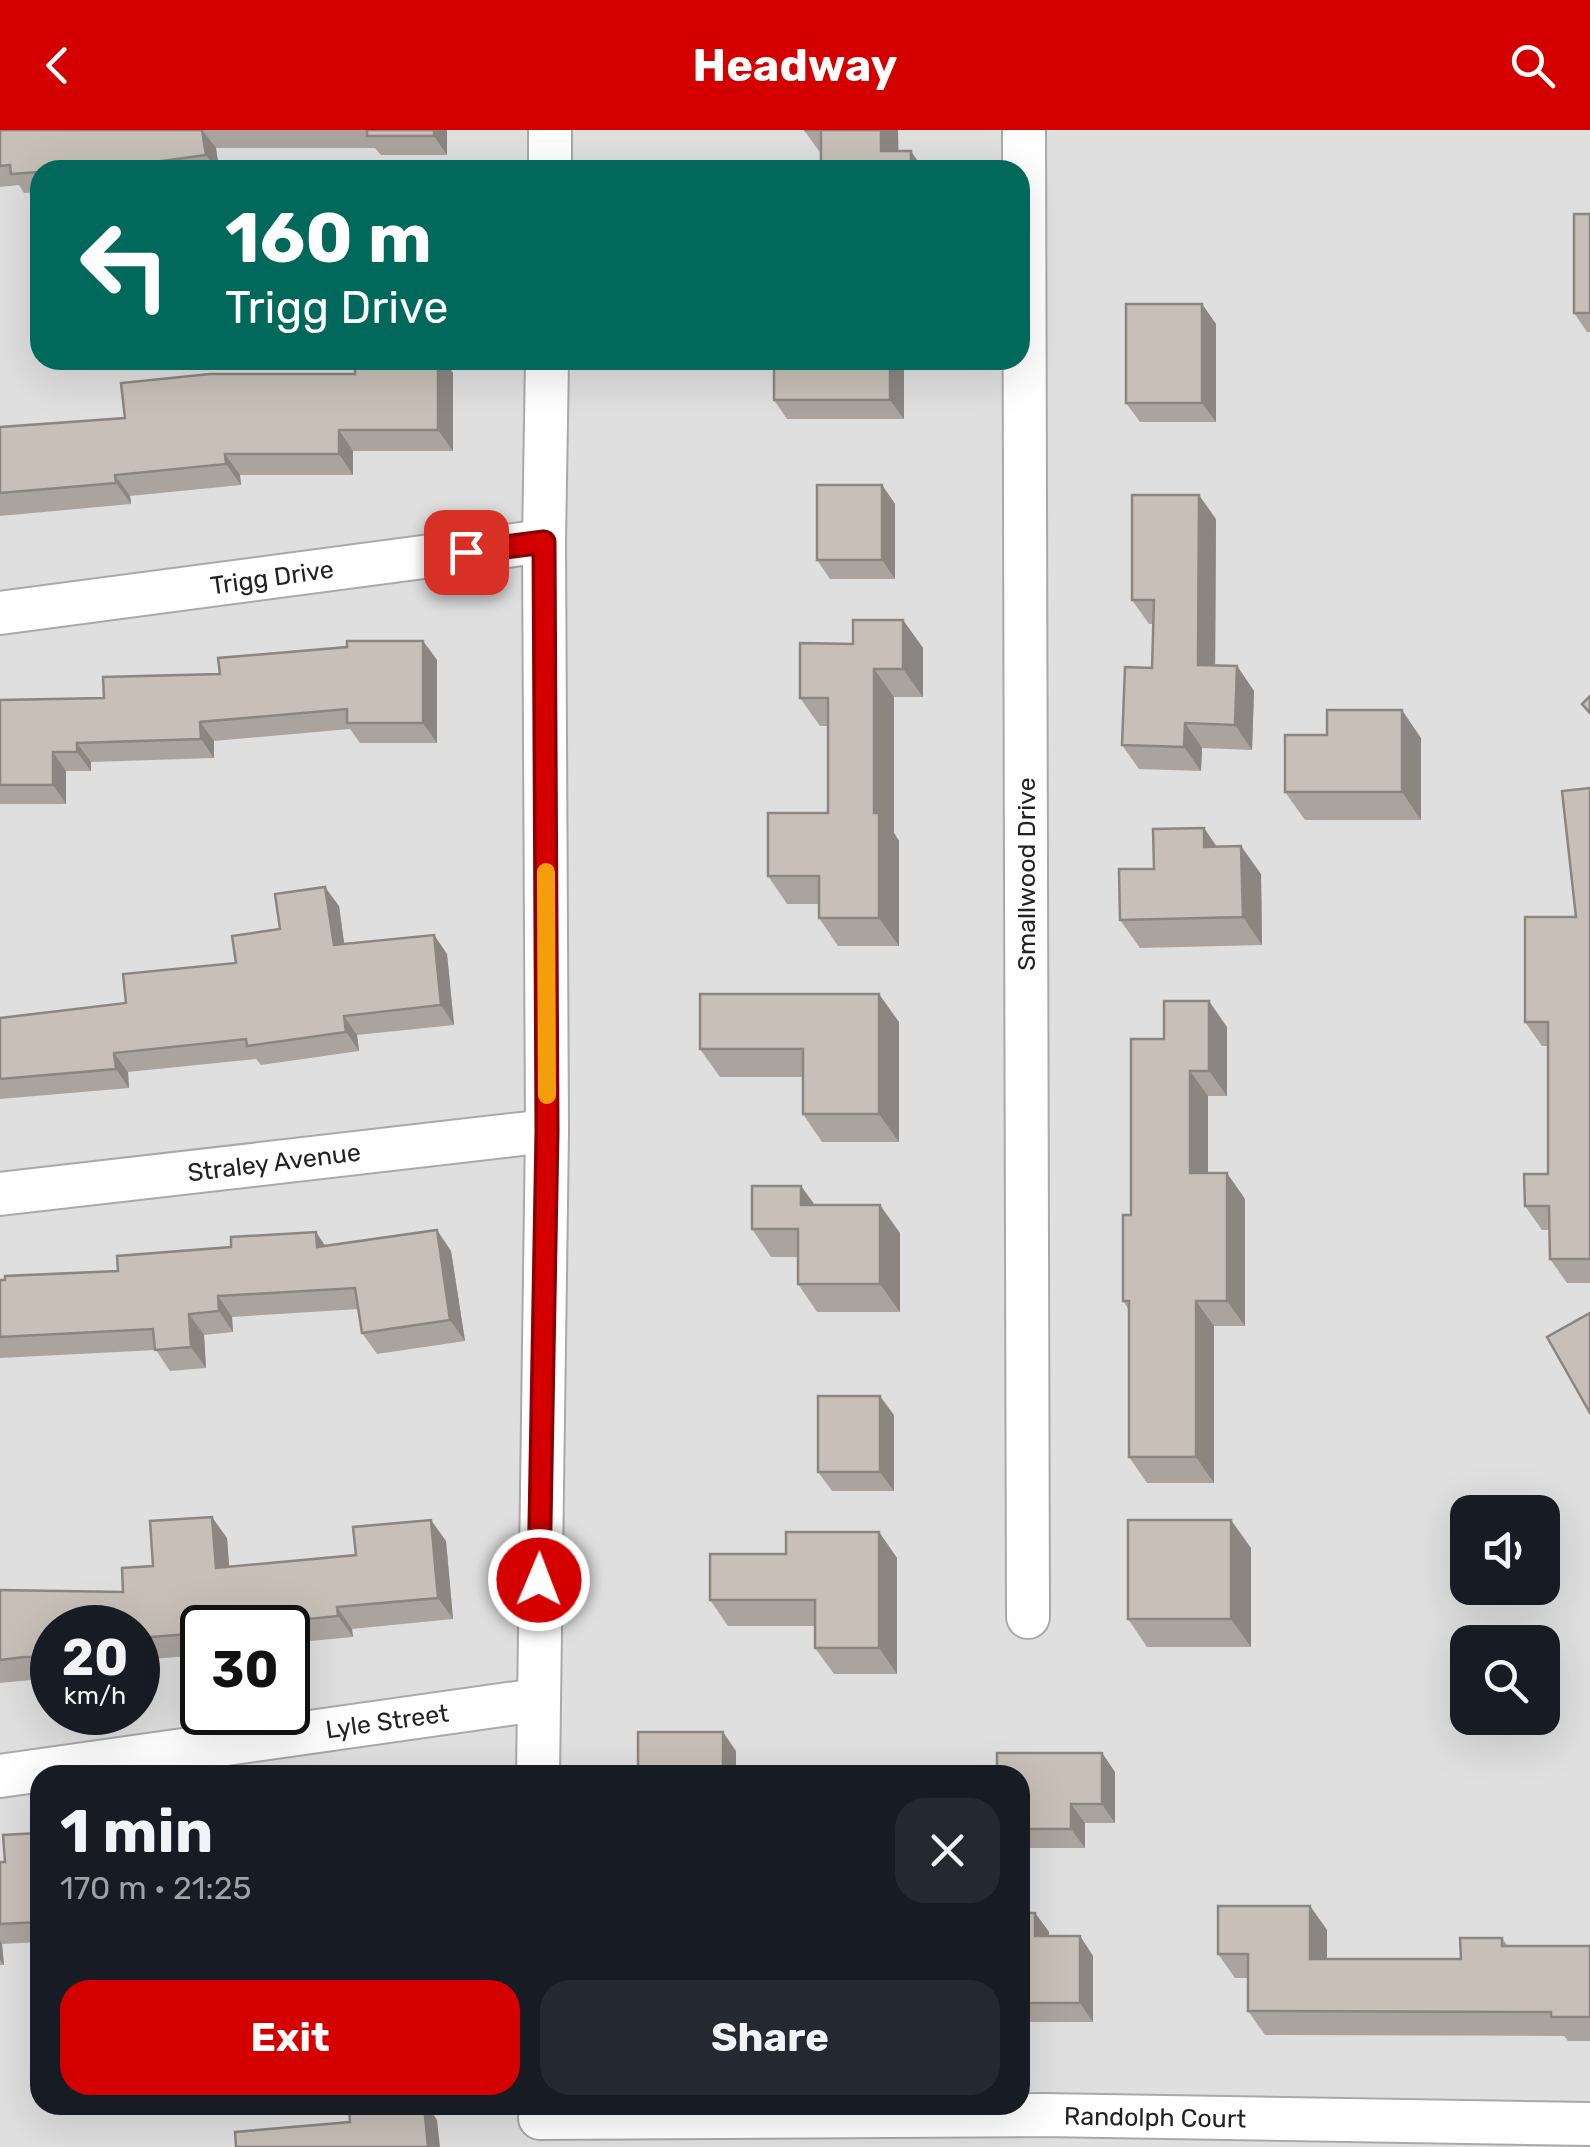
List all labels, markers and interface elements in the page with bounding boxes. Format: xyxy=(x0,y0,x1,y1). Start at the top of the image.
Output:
icon: back xyxy=(30,38,85,93)
icon: search xyxy=(1505,38,1560,93)
text: Headway xyxy=(693,39,897,92)
text: 160 m xyxy=(225,197,432,280)
icon: left xyxy=(60,200,190,330)
text: Trigg Drive xyxy=(225,281,448,334)
pin xyxy=(424,510,509,595)
icon: arrive xyxy=(439,525,494,580)
street label: Trigg Drive xyxy=(209,554,336,600)
street label: Smallwood Drive xyxy=(1012,777,1041,971)
street label: Straley Avenue xyxy=(186,1137,362,1188)
map controls xyxy=(1450,1495,1560,1735)
button: sound xyxy=(1450,1495,1560,1605)
position arrow xyxy=(487,1528,591,1632)
speed limit sign: 30 xyxy=(180,1605,310,1735)
button: search xyxy=(1450,1625,1560,1735)
text: 20 xyxy=(62,1628,128,1688)
text: km/h xyxy=(64,1681,126,1710)
street label: Lyle Street xyxy=(324,1698,451,1744)
text: 1 min xyxy=(60,1796,213,1867)
button: close xyxy=(895,1798,1000,1903)
text: 170 m · 21:25 xyxy=(60,1869,251,1907)
button: Exit xyxy=(60,1980,520,2095)
button: Share xyxy=(540,1980,1000,2095)
street label: Randolph Court xyxy=(1064,2101,1247,2134)

